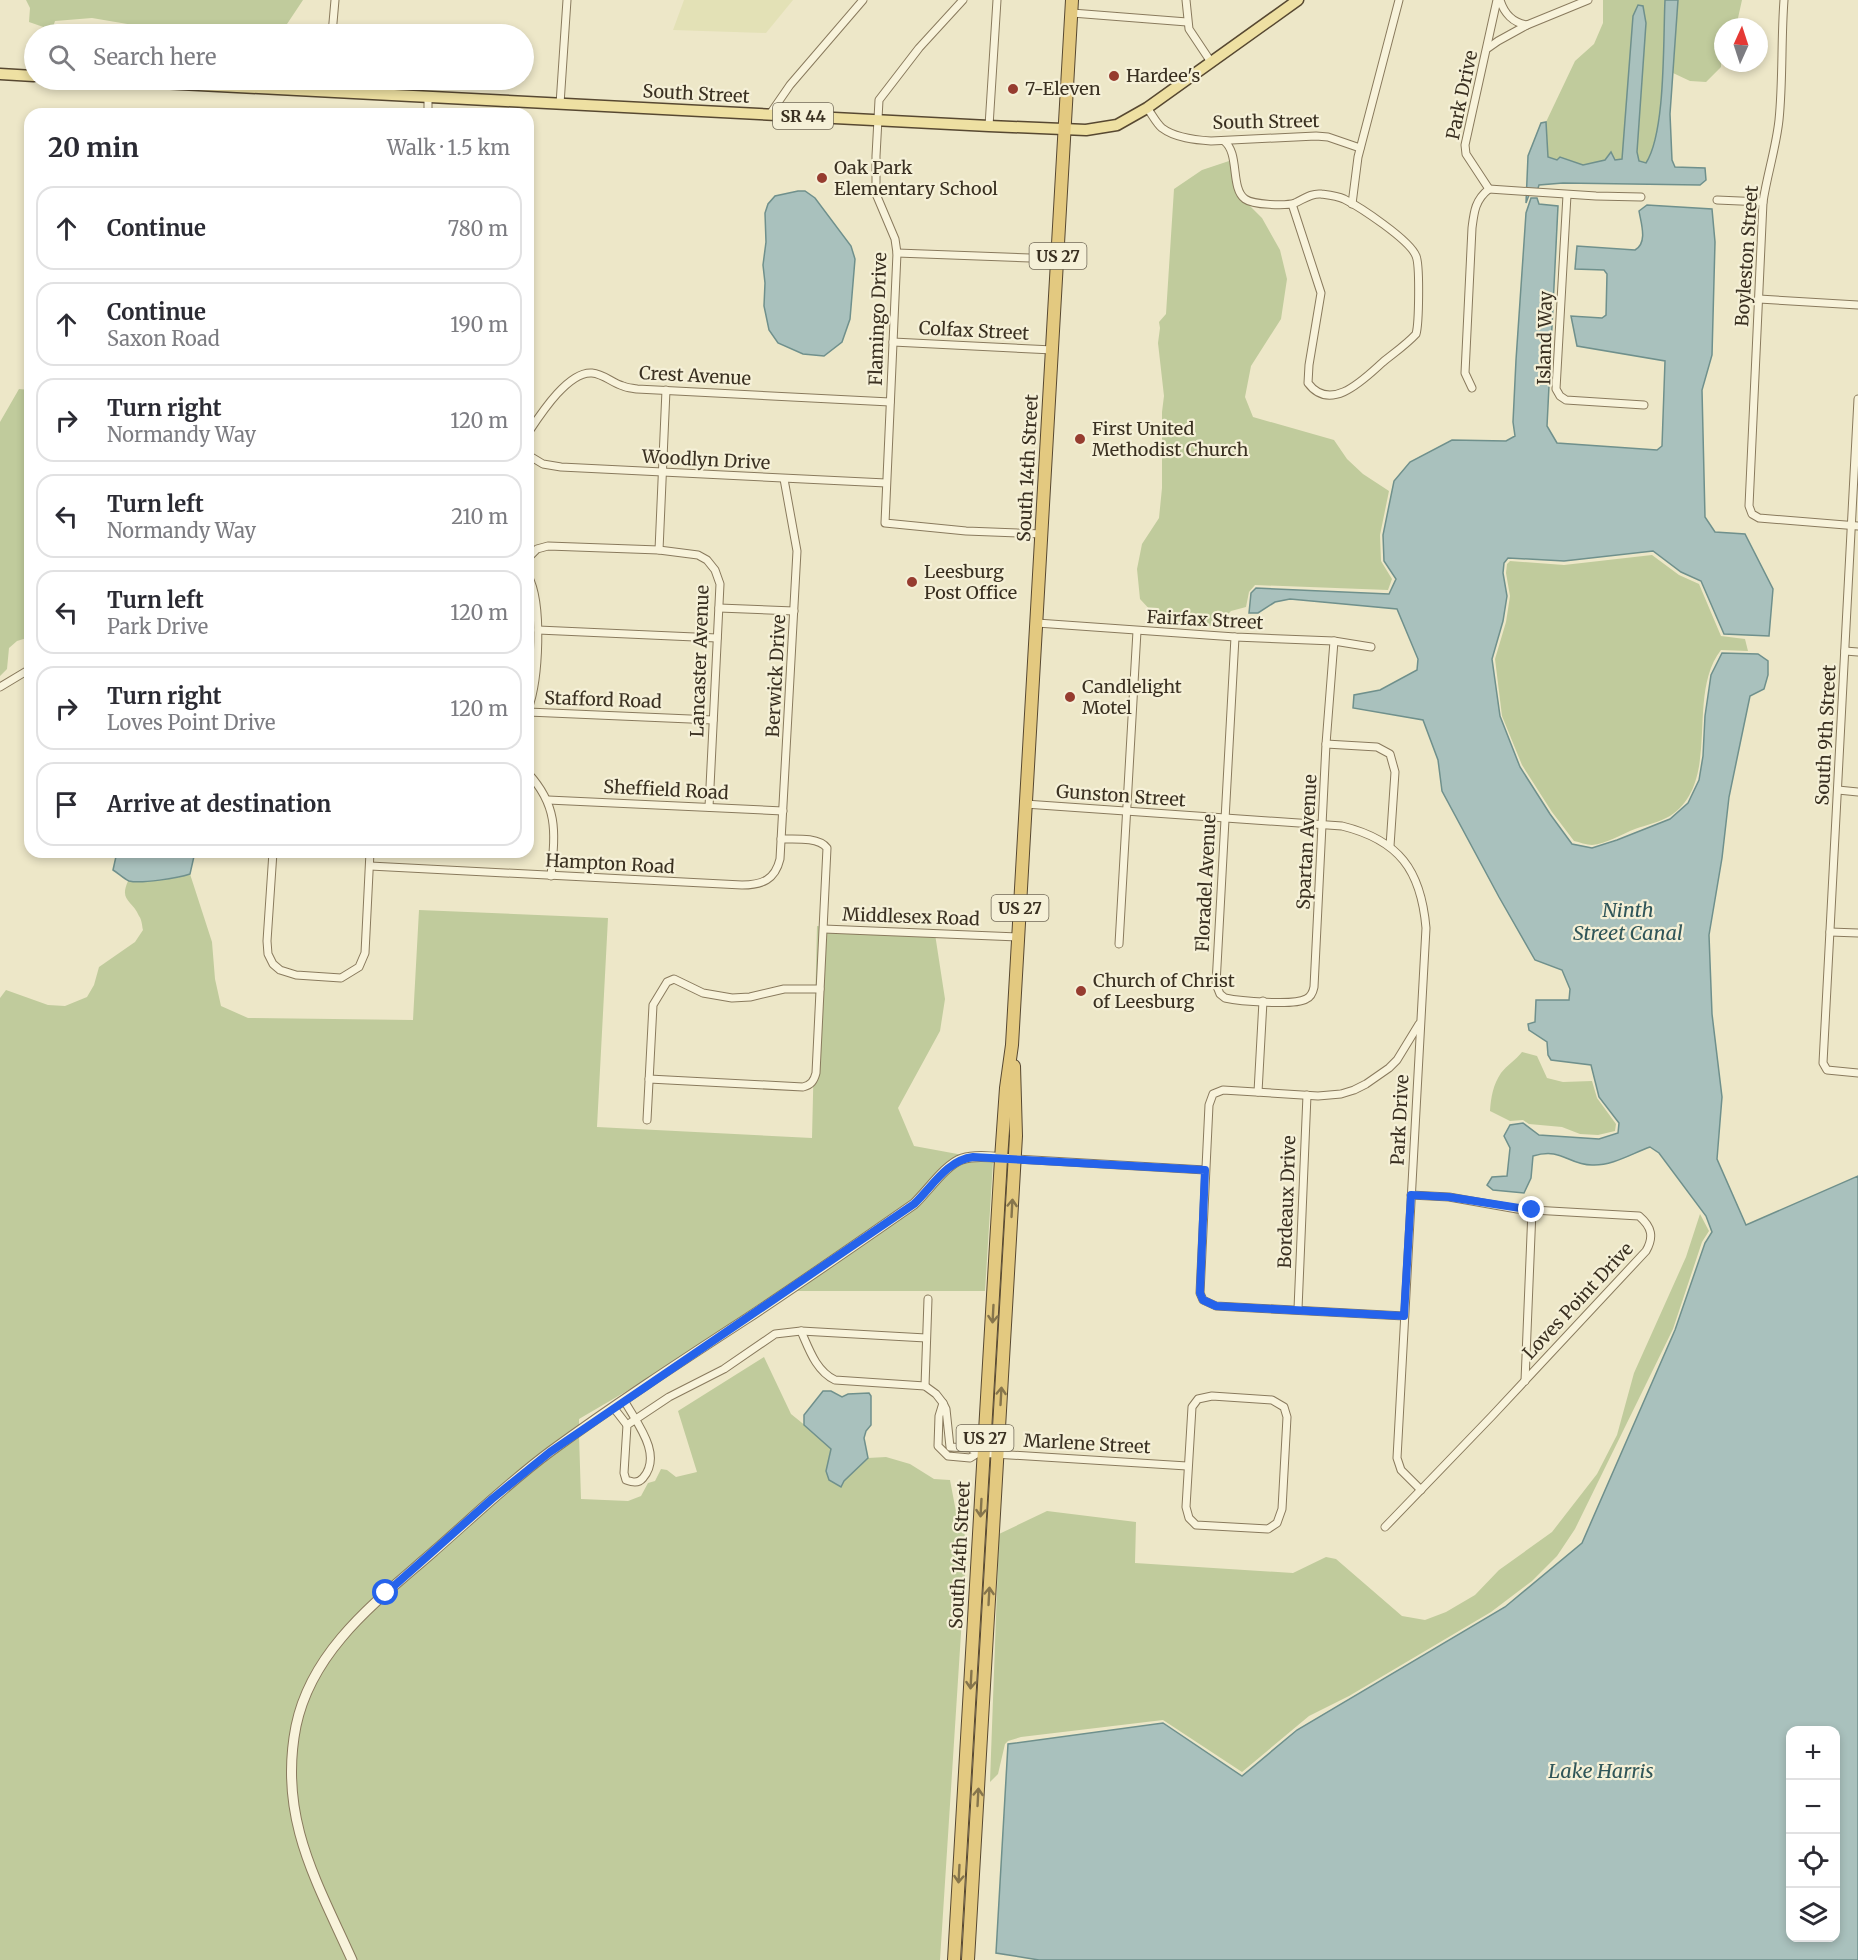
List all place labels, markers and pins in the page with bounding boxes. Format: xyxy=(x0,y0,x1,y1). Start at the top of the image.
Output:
place label: Hardee's xyxy=(1126,64,1200,87)
marker: Hardee's xyxy=(1107,69,1121,83)
place label: 7-Eleven xyxy=(1025,77,1101,100)
marker: 7-Eleven xyxy=(1006,82,1020,96)
place label: Oak Park Elementary School xyxy=(834,156,998,200)
marker: Oak Park Elementary School xyxy=(815,171,829,185)
place label: First United Methodist Church xyxy=(1092,417,1248,461)
marker: First United Methodist Church xyxy=(1073,432,1087,446)
place label: Leesburg Post Office xyxy=(924,560,1017,604)
marker: Leesburg Post Office xyxy=(905,575,919,589)
place label: Candlelight Motel xyxy=(1082,675,1182,719)
marker: Candlelight Motel xyxy=(1063,690,1077,704)
place label: Church of Christ of Leesburg xyxy=(1093,969,1235,1013)
marker: Church of Christ of Leesburg xyxy=(1074,984,1088,998)

